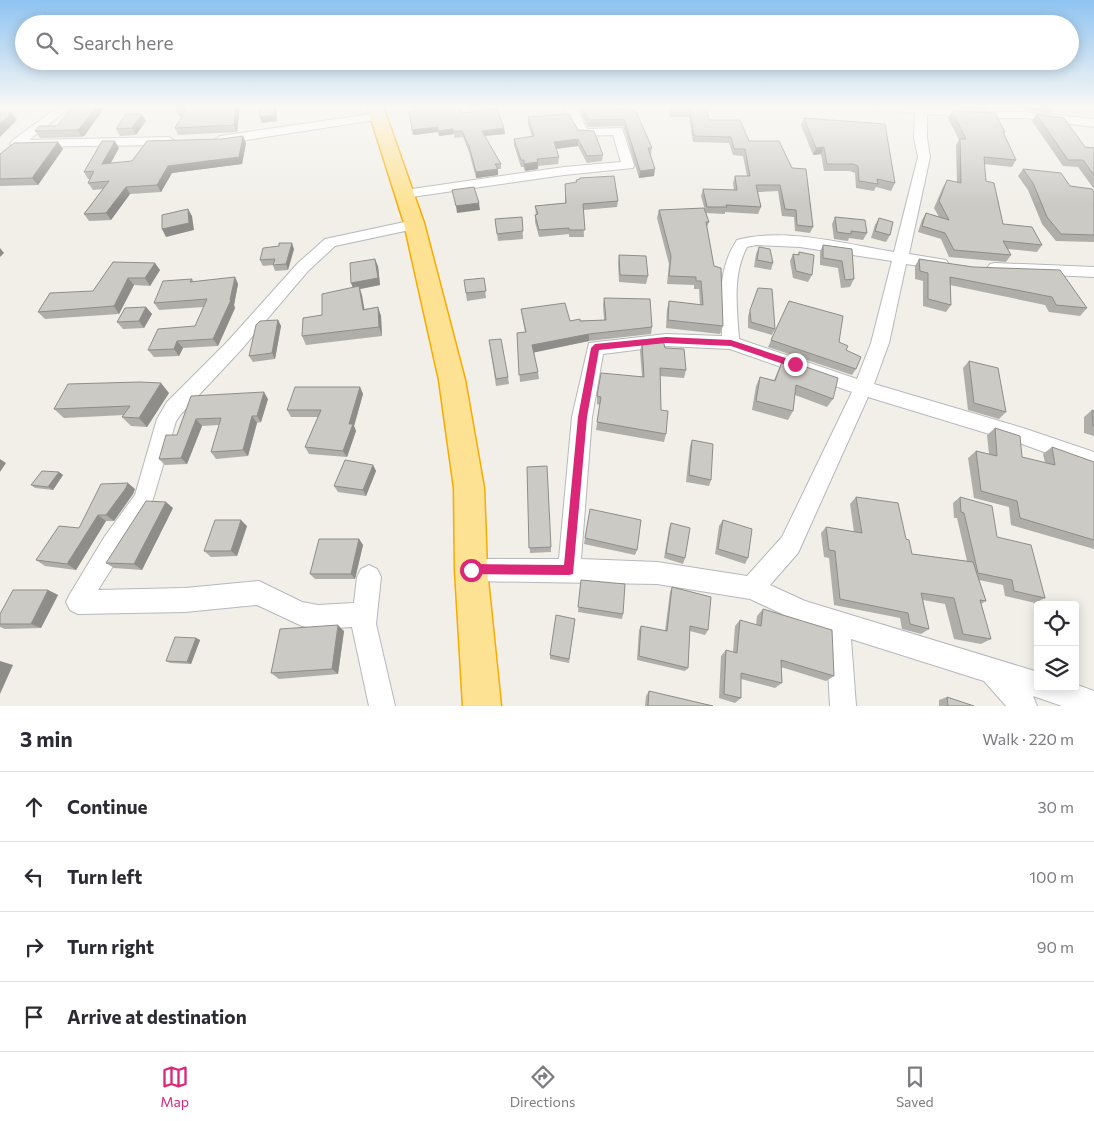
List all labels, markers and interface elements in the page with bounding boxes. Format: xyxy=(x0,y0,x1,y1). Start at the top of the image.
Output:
search box xyxy=(15,15,1079,70)
icon: search xyxy=(33,29,61,57)
text: Search here xyxy=(73,31,173,54)
route end xyxy=(784,353,807,376)
route start xyxy=(460,559,483,582)
map controls xyxy=(1034,601,1079,691)
button: locate xyxy=(1034,601,1079,646)
button: layers xyxy=(1034,646,1079,691)
text: 3 min xyxy=(20,726,73,751)
text: Walk · 220 m xyxy=(982,729,1074,748)
icon: ahead xyxy=(20,793,48,821)
text: Continue xyxy=(67,795,147,818)
text: 30 m xyxy=(1037,797,1074,816)
icon: left xyxy=(20,863,48,891)
text: Turn left xyxy=(67,865,142,888)
text: 100 m xyxy=(1029,867,1074,886)
icon: right xyxy=(20,933,48,961)
text: Turn right xyxy=(67,935,154,958)
text: 90 m xyxy=(1037,937,1074,956)
icon: arrive xyxy=(20,1003,48,1031)
text: Arrive at destination xyxy=(67,1005,247,1028)
tab: Map xyxy=(160,1063,189,1110)
tab: Directions xyxy=(510,1063,575,1110)
tab: Saved xyxy=(896,1063,934,1110)

